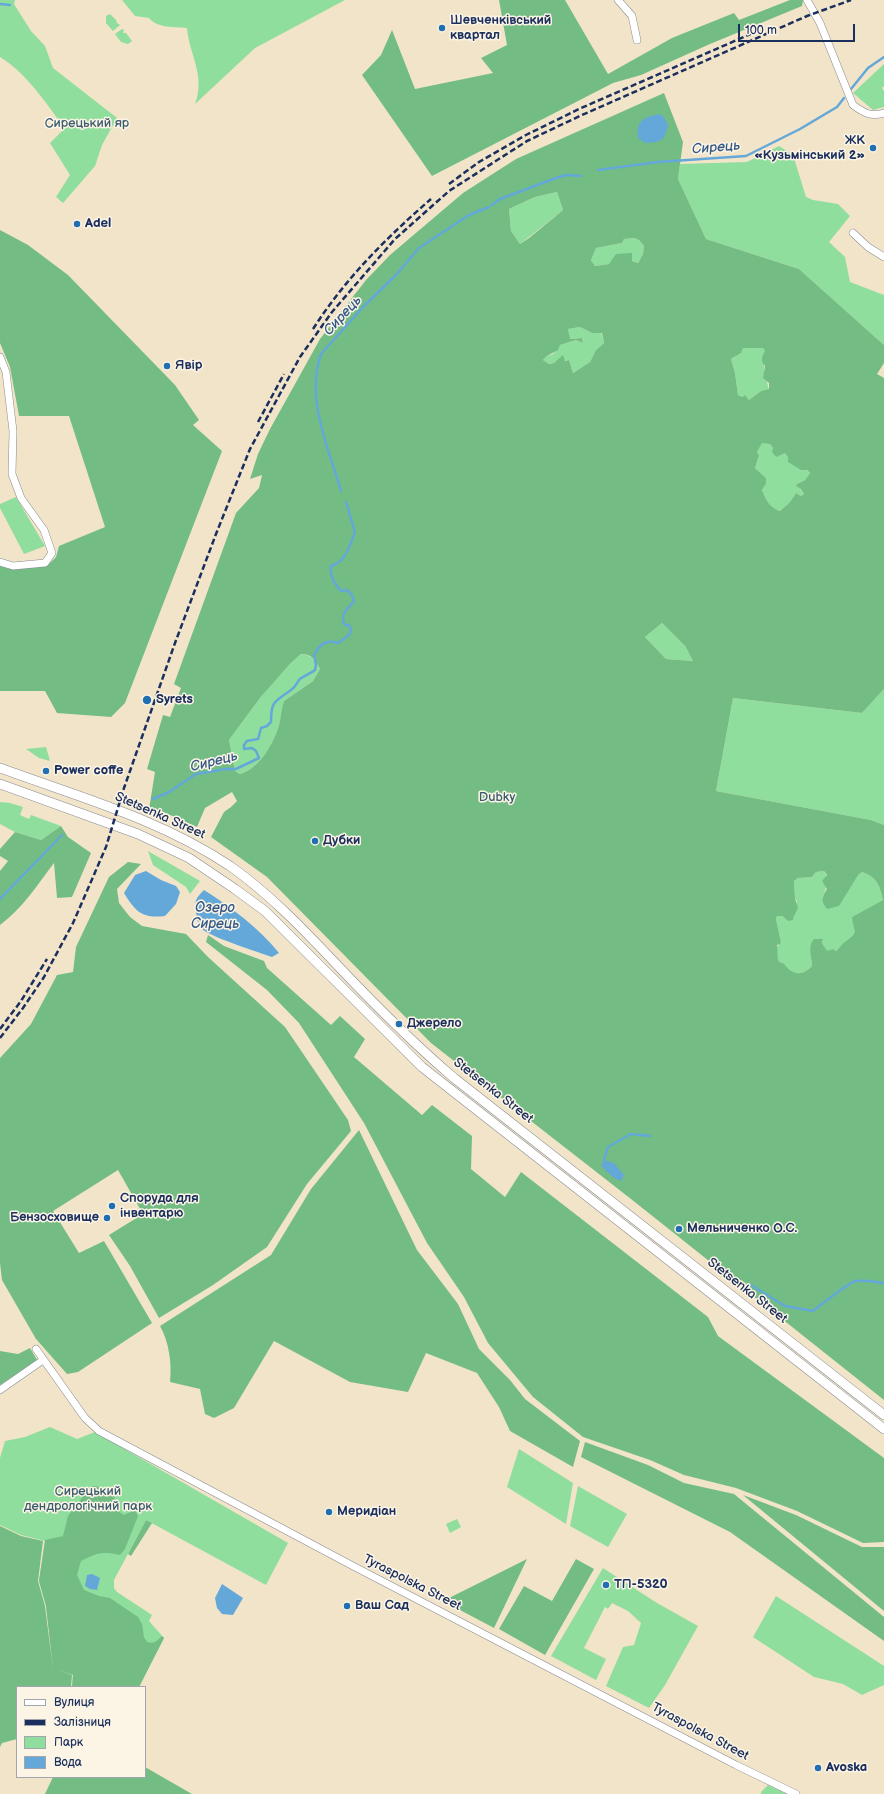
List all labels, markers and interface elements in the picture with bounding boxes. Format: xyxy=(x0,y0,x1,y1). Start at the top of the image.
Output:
place label: Шевченківський квартал xyxy=(450,13,551,44)
scale bar xyxy=(740,16,857,42)
marker: Шевченківський квартал xyxy=(437,23,447,33)
text: 100 m xyxy=(745,23,777,38)
park label: Сирецький яр xyxy=(45,116,129,132)
place label: ЖК «Кузьмінський 2» xyxy=(754,133,865,164)
water label: Сирець xyxy=(691,138,741,158)
marker: ЖК «Кузьмінський 2» xyxy=(868,143,878,153)
place label: Adel xyxy=(85,216,111,232)
marker: Adel xyxy=(72,219,82,229)
water label: Сирець xyxy=(320,293,366,339)
place label: Явір xyxy=(175,358,202,374)
marker: Явір xyxy=(162,361,172,371)
place label: Syrets xyxy=(156,692,193,708)
marker: Syrets xyxy=(141,694,153,706)
water label: Сирець xyxy=(189,748,239,776)
place label: Power coffe xyxy=(54,763,123,779)
marker: Power coffe xyxy=(41,766,51,776)
street label: Stetsenka Street xyxy=(112,789,208,843)
park label: Dubky xyxy=(479,790,515,806)
place label: Дубки xyxy=(323,833,360,849)
marker: Дубки xyxy=(310,836,320,846)
water label: Озеро Сирець xyxy=(191,900,239,932)
place label: Джерело xyxy=(407,1016,462,1032)
marker: Джерело xyxy=(394,1019,404,1029)
street label: Stetsenka Street xyxy=(450,1055,536,1127)
place label: Споруда для інвентарю xyxy=(120,1191,199,1222)
marker: Споруда для інвентарю xyxy=(107,1201,117,1211)
place label: Бензосховище xyxy=(10,1210,99,1226)
marker: Бензосховище xyxy=(102,1213,112,1223)
place label: Мельниченко О.С. xyxy=(687,1221,797,1237)
marker: Мельниченко О.С. xyxy=(674,1224,684,1234)
street label: Stetsenka Street xyxy=(704,1255,790,1327)
park label: Сирецький дендрологічний парк xyxy=(24,1484,152,1515)
place label: Меридіан xyxy=(337,1504,396,1520)
marker: Меридіан xyxy=(324,1507,334,1517)
street label: Tyraspolska Street xyxy=(360,1552,464,1614)
place label: ТП-5320 xyxy=(614,1577,668,1593)
marker: ТП-5320 xyxy=(601,1580,611,1590)
place label: Ваш Сад xyxy=(355,1598,409,1614)
marker: Ваш Сад xyxy=(342,1601,352,1611)
legend xyxy=(16,1686,146,1778)
text: Вулиця xyxy=(54,1695,94,1710)
street label: Tyraspolska Street xyxy=(649,1700,751,1764)
text: Залізниця xyxy=(54,1715,111,1730)
text: Парк xyxy=(54,1735,83,1750)
text: Вода xyxy=(54,1755,82,1770)
place label: Avoska xyxy=(826,1760,867,1776)
marker: Avoska xyxy=(813,1763,823,1773)

